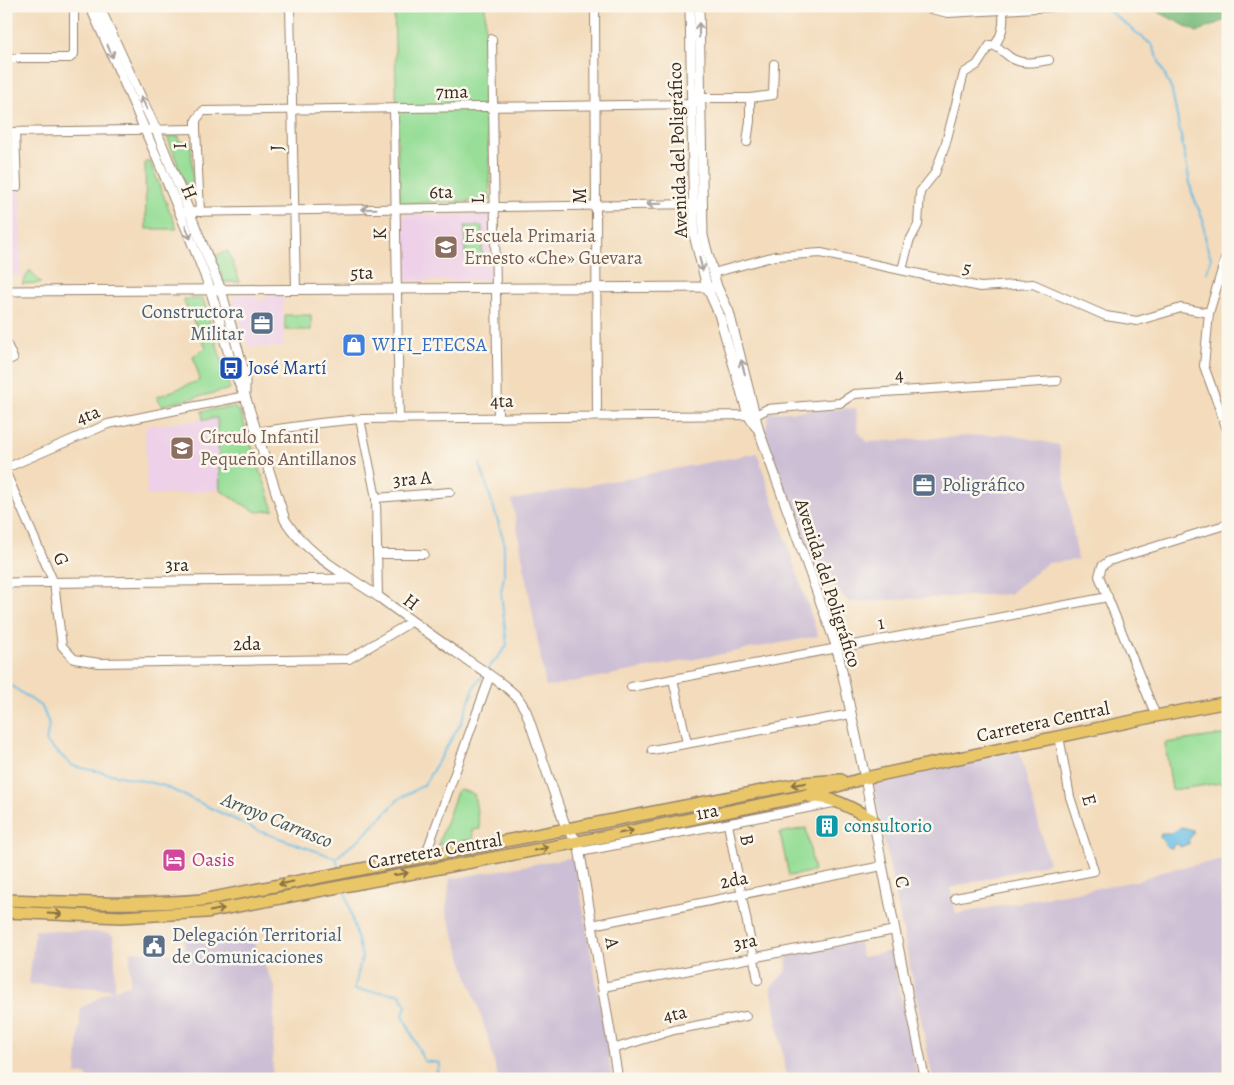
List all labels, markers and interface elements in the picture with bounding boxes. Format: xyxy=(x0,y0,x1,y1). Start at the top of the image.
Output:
one-way arrow xyxy=(694,23,704,39)
one-way arrow xyxy=(106,43,116,58)
street label: Avenida del Poligráfico xyxy=(662,62,694,239)
street label: 7ma xyxy=(435,79,469,105)
one-way arrow xyxy=(139,96,148,111)
street label: I xyxy=(167,142,193,150)
street label: J xyxy=(264,145,290,151)
street label: 6ta xyxy=(429,179,453,205)
street label: H xyxy=(174,180,204,204)
street label: M xyxy=(567,188,593,204)
street label: L xyxy=(465,194,491,204)
one-way arrow xyxy=(646,200,662,209)
one-way arrow xyxy=(361,204,377,214)
place label: Escuela Primaria Ernesto «Che» Guevara xyxy=(464,223,643,271)
one-way arrow xyxy=(184,224,193,239)
street label: K xyxy=(367,228,393,240)
school or university icon: Escuela Primaria Ernesto «Che» Guevara xyxy=(433,234,459,260)
street label: 5 xyxy=(960,254,974,282)
one-way arrow xyxy=(697,256,706,272)
street label: 5ta xyxy=(350,260,374,286)
place label: Constructora Militar xyxy=(141,299,244,347)
office icon: Constructora Militar xyxy=(249,310,275,336)
shop icon: WIFI_ETECSA xyxy=(341,332,367,358)
place label: WIFI_ETECSA xyxy=(371,332,488,358)
bus stop icon: José Martí xyxy=(218,355,244,381)
place label: José Martí xyxy=(248,355,327,381)
one-way arrow xyxy=(738,359,747,375)
street label: 4 xyxy=(894,362,905,388)
street label: 4ta xyxy=(490,388,514,414)
street label: 4ta xyxy=(72,398,104,431)
place label: Círculo Infantil Pequeños Antillanos xyxy=(200,424,357,472)
school or university icon: Círculo Infantil Pequeños Antillanos xyxy=(169,435,195,461)
street label: 3ra A xyxy=(392,464,433,494)
office icon: Poligráfico xyxy=(911,472,937,498)
place label: Poligráfico xyxy=(942,472,1025,498)
street label: Avenida del Poligráfico xyxy=(788,494,868,671)
street label: G xyxy=(47,548,75,570)
street label: 3ra xyxy=(165,552,189,578)
street label: H xyxy=(397,587,425,617)
street label: 1 xyxy=(876,610,887,636)
street label: 2da xyxy=(233,631,261,657)
street label: Carretera Central xyxy=(974,695,1112,749)
one-way arrow xyxy=(791,779,807,789)
water label: Arroyo Carrasco xyxy=(217,785,336,854)
street label: E xyxy=(1075,791,1103,809)
street label: 1ra xyxy=(693,797,721,827)
building icon: consultorio xyxy=(814,813,840,839)
place label: consultorio xyxy=(844,813,932,839)
street label: Carretera Central xyxy=(366,826,504,876)
one-way arrow xyxy=(618,827,634,837)
street label: B xyxy=(733,832,761,848)
one-way arrow xyxy=(533,844,549,853)
hotel icon: Oasis xyxy=(161,847,187,873)
place label: Oasis xyxy=(192,847,235,873)
street label: 2da xyxy=(718,865,750,895)
one-way arrow xyxy=(393,869,409,879)
street label: C xyxy=(888,874,916,890)
one-way arrow xyxy=(279,879,295,889)
one-way arrow xyxy=(209,905,225,914)
one-way arrow xyxy=(47,910,63,919)
place label: Delegación Territorial de Comunicaciones xyxy=(172,922,342,970)
street label: 3ra xyxy=(731,927,759,957)
public building icon: Delegación Territorial de Comunicaciones xyxy=(141,933,167,959)
street label: A xyxy=(598,934,626,952)
street label: 4ta xyxy=(661,999,690,1029)

